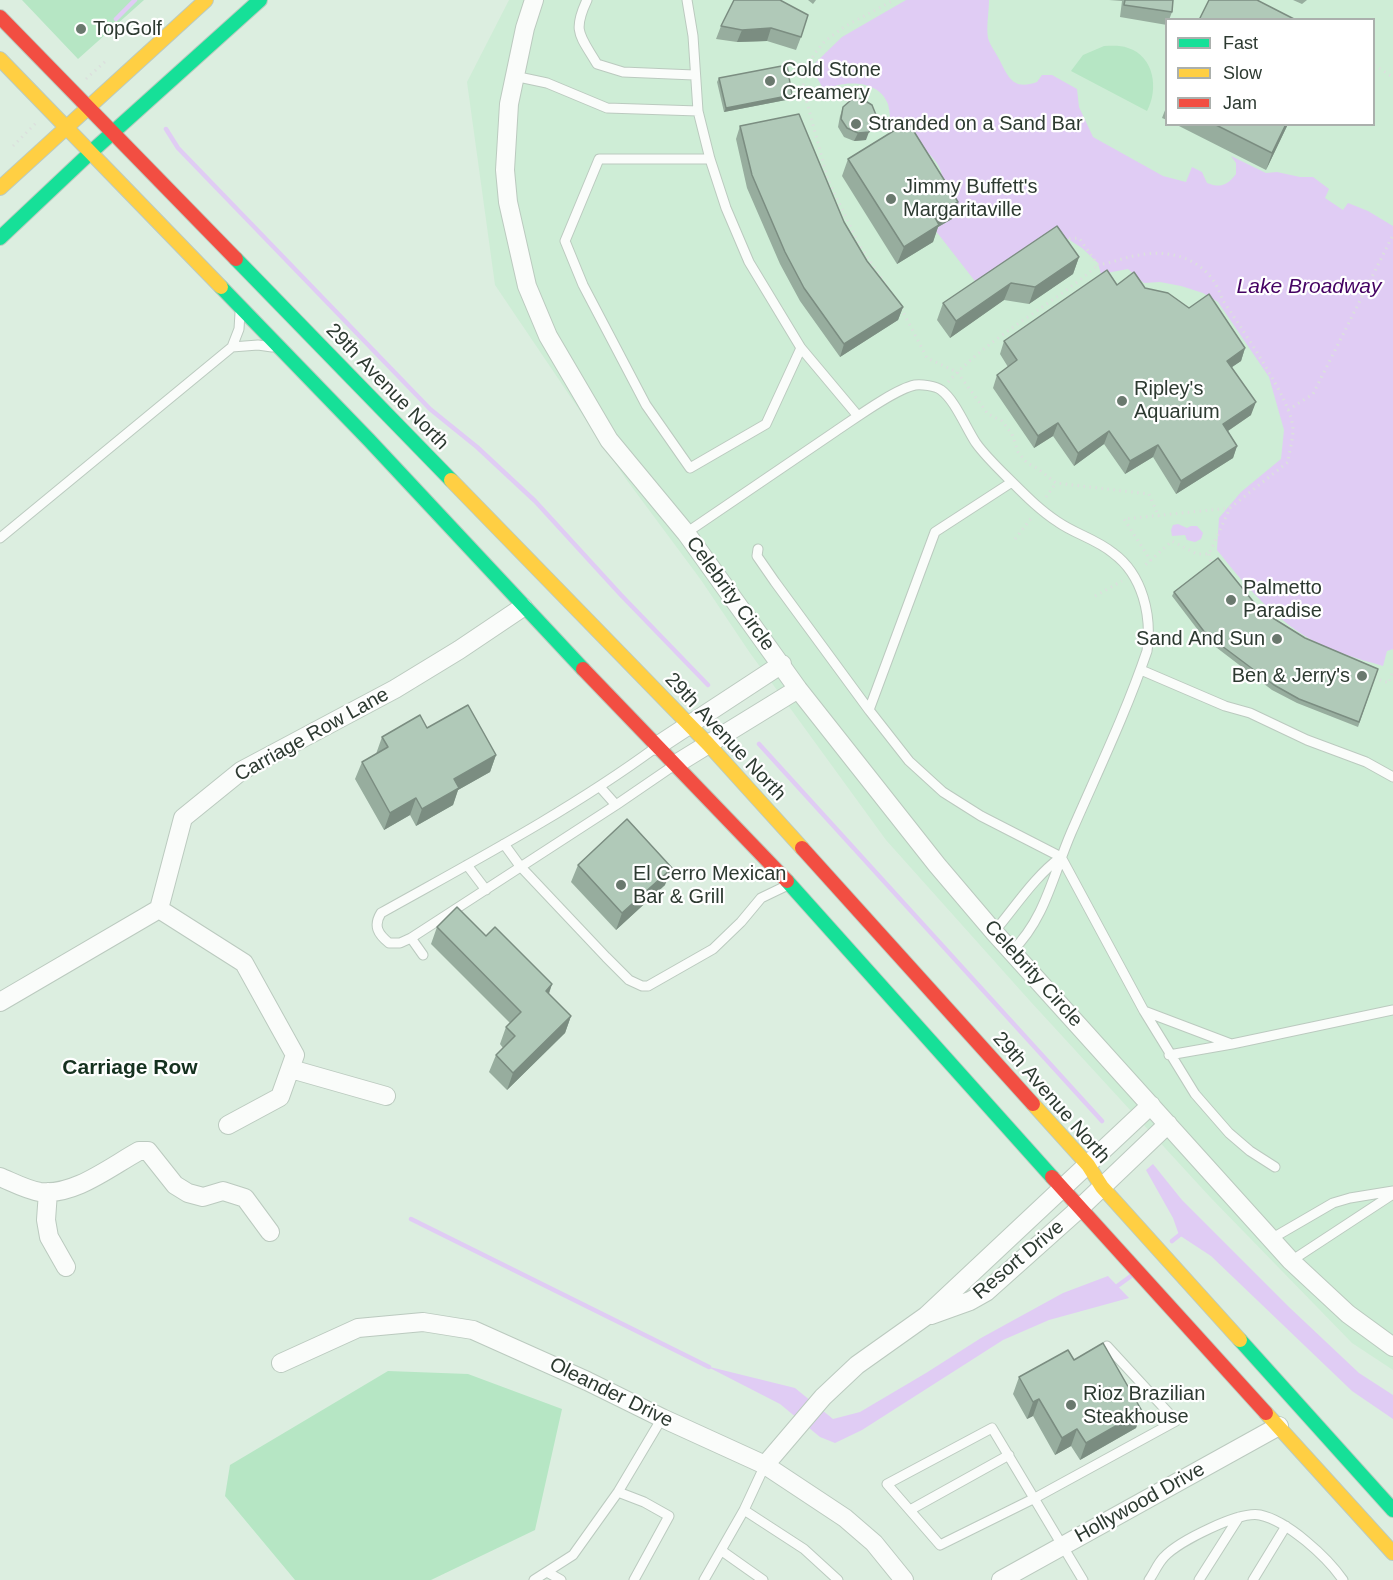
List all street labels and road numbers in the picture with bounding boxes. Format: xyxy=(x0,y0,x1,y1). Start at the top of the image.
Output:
street label: 29th Avenue North xyxy=(321,319,453,455)
street label: Celebrity Circle xyxy=(680,532,780,656)
street label: 29th Avenue North xyxy=(659,668,791,806)
street label: Carriage Row Lane xyxy=(231,683,393,787)
street label: Celebrity Circle xyxy=(979,916,1087,1032)
street label: 29th Avenue North xyxy=(987,1027,1115,1169)
street label: Resort Drive xyxy=(969,1215,1069,1305)
street label: Oleander Drive xyxy=(545,1353,677,1433)
street label: Hollywood Drive xyxy=(1071,1457,1209,1549)

